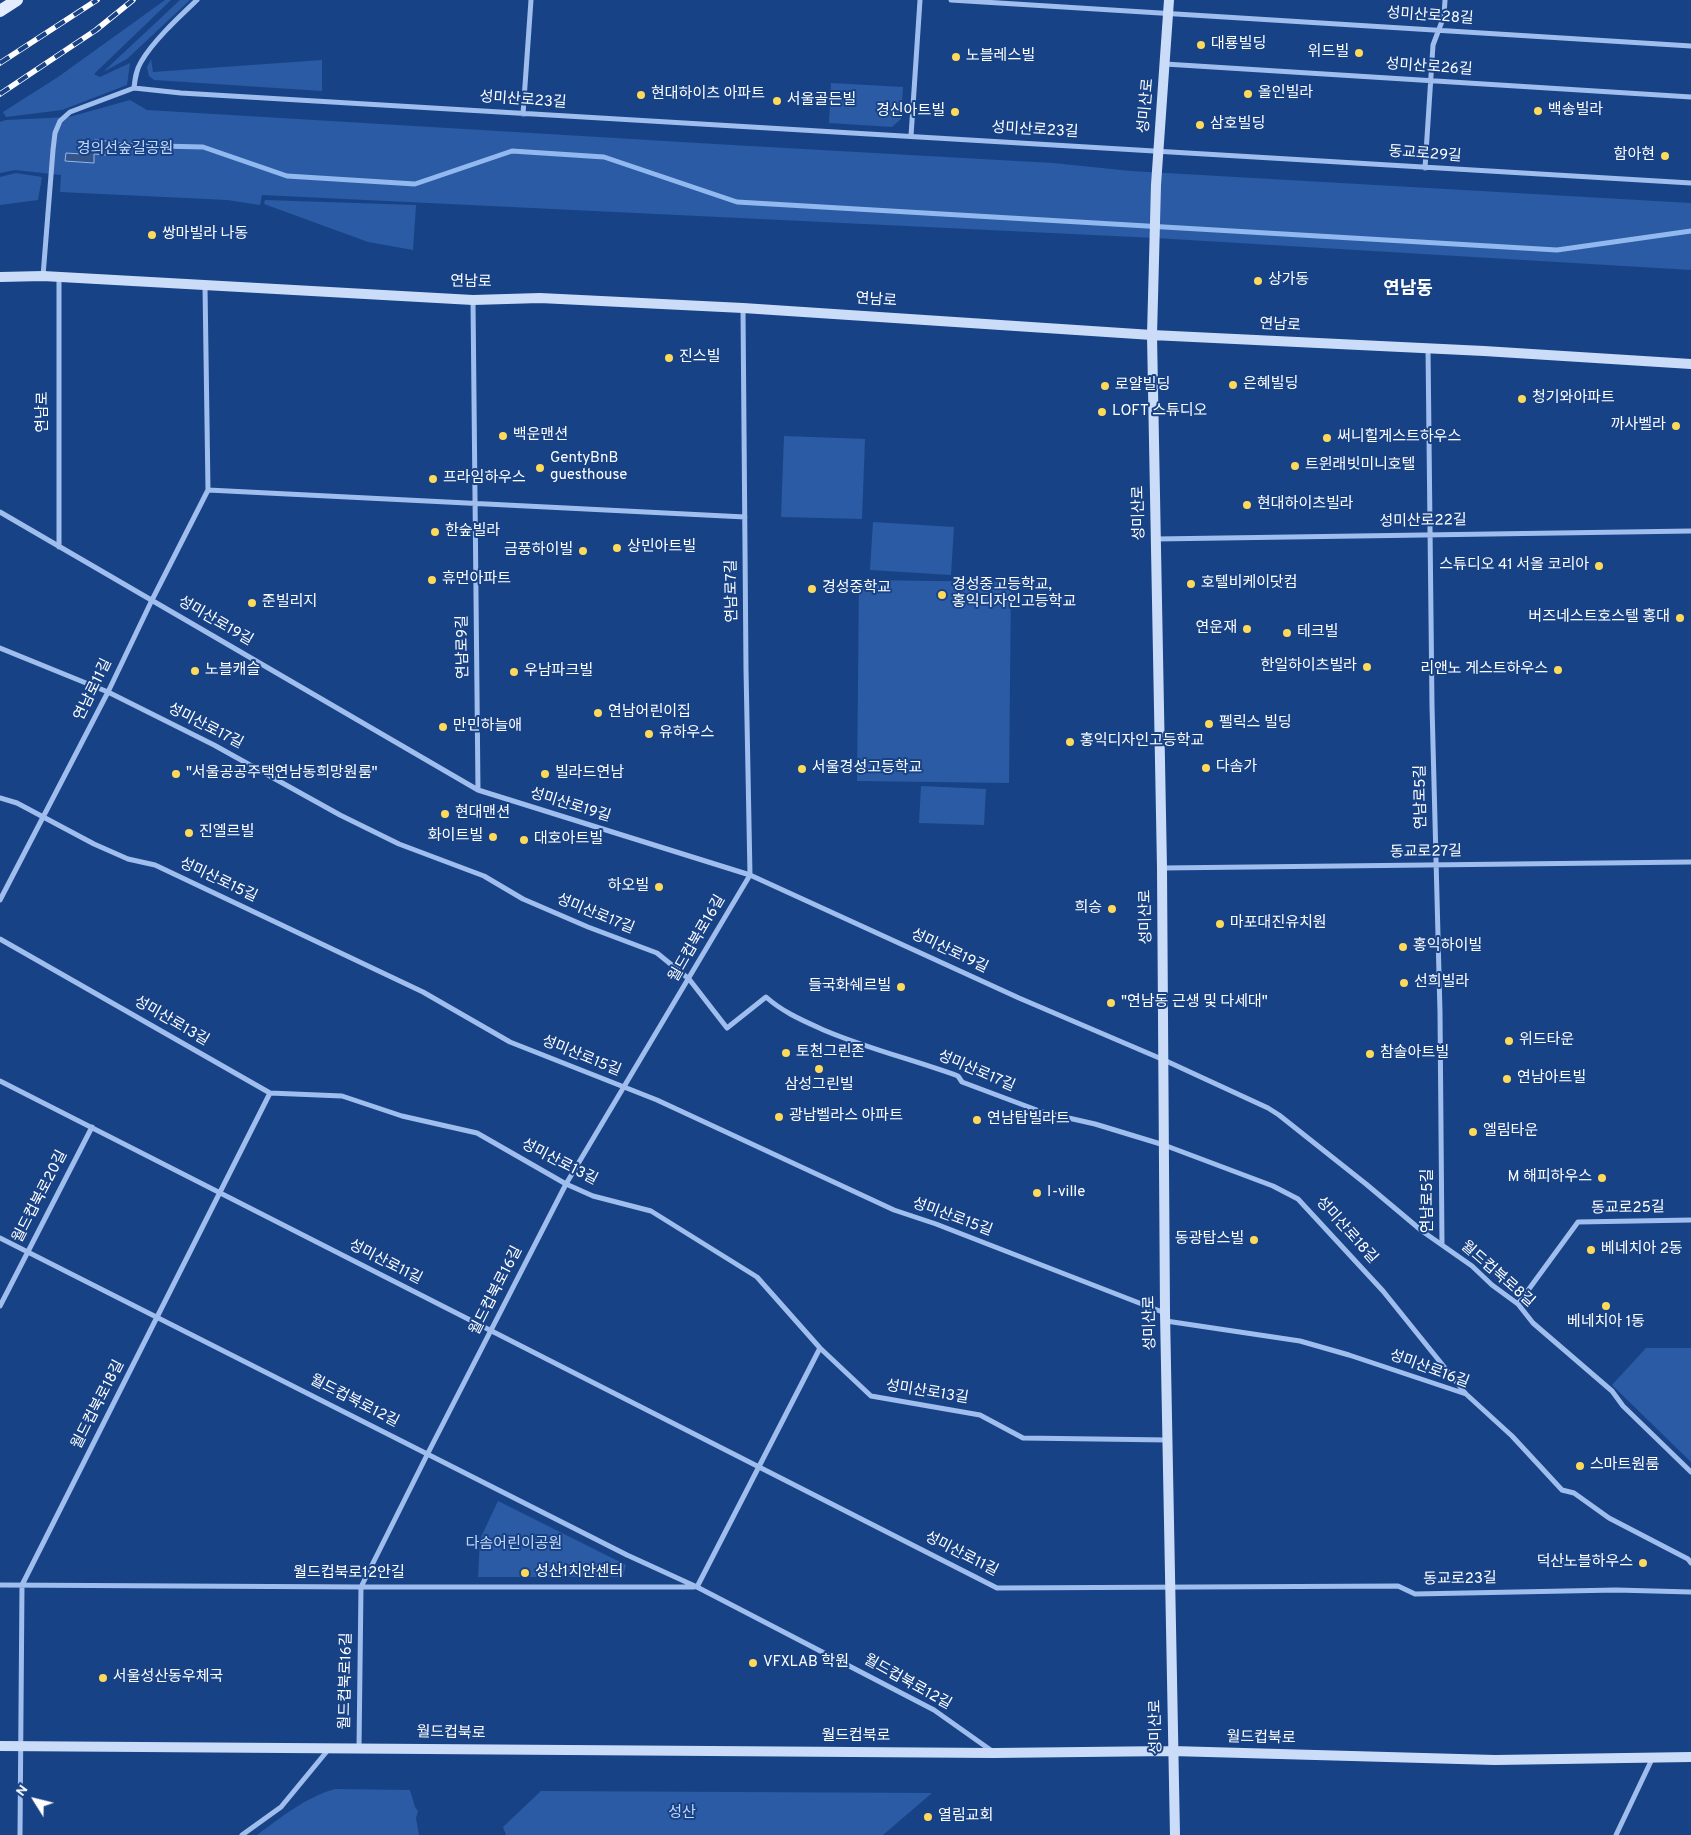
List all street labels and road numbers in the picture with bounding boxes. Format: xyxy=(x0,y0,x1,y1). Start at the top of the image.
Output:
street label: 성미산로28길 xyxy=(1386,5,1474,29)
street label: 성미산로26길 xyxy=(1385,56,1473,80)
street label: 성미산로 xyxy=(1136,78,1158,134)
street label: 성미산로23길 xyxy=(479,89,567,113)
street label: 성미산로23길 xyxy=(991,120,1079,142)
street label: 동교로29길 xyxy=(1388,143,1462,167)
street label: 연남로 xyxy=(450,274,492,292)
street label: 연남로 xyxy=(855,291,897,311)
street label: 연남로 xyxy=(1259,316,1301,336)
street label: 연남로 xyxy=(35,391,53,433)
street label: 성미산로 xyxy=(1131,485,1149,541)
street label: 성미산로22길 xyxy=(1379,512,1467,532)
street label: 연남로7길 xyxy=(723,559,743,623)
street label: 성미산로19길 xyxy=(174,593,256,651)
street label: 연남로9길 xyxy=(454,615,474,679)
street label: 연남로11길 xyxy=(71,656,117,724)
street label: 성미산로17길 xyxy=(164,700,246,754)
street label: 연남로5길 xyxy=(1412,765,1432,829)
street label: 성미산로19길 xyxy=(527,785,613,827)
street label: 동교로27길 xyxy=(1390,843,1462,863)
street label: 성미산로15길 xyxy=(176,855,260,907)
street label: 성미산로 xyxy=(1138,889,1156,945)
street label: 성미산로17길 xyxy=(553,891,637,939)
street label: 월드컵북로16길 xyxy=(666,892,730,986)
street label: 성미산로19길 xyxy=(907,926,991,978)
street label: 성미산로13길 xyxy=(130,993,212,1051)
street label: 성미산로15길 xyxy=(539,1033,623,1081)
street label: 성미산로17길 xyxy=(935,1048,1017,1096)
street label: 성미산로13길 xyxy=(518,1136,600,1190)
street label: 월드컵북로20길 xyxy=(10,1148,72,1246)
street label: 연남로5길 xyxy=(1420,1169,1438,1233)
street label: 성미산로18길 xyxy=(1311,1194,1381,1268)
street label: 성미산로15길 xyxy=(909,1195,995,1241)
street label: 동교로25길 xyxy=(1591,1199,1665,1219)
street label: 성미산로11길 xyxy=(345,1237,425,1289)
street label: 월드컵북로8길 xyxy=(1456,1238,1538,1312)
street label: 월드컵북로16길 xyxy=(467,1244,527,1338)
street label: 성미산로 xyxy=(1142,1295,1160,1351)
street label: 성미산로16길 xyxy=(1387,1347,1471,1393)
street label: 월드컵북로18길 xyxy=(69,1357,129,1453)
street label: 월드컵북로12길 xyxy=(306,1372,402,1432)
street label: 성미산로13길 xyxy=(884,1378,970,1408)
street label: 성미산로11길 xyxy=(921,1529,1001,1581)
street label: 월드컵북로12안길 xyxy=(293,1565,405,1583)
street label: 동교로23길 xyxy=(1423,1570,1497,1590)
street label: 월드컵북로16길 xyxy=(337,1632,357,1730)
street label: 월드컵북로12길 xyxy=(860,1651,954,1715)
street label: 성미산로 xyxy=(1148,1699,1166,1755)
street label: 월드컵북로 xyxy=(416,1724,486,1744)
street label: 월드컵북로 xyxy=(822,1728,890,1746)
street label: 월드컵북로 xyxy=(1226,1729,1296,1749)

